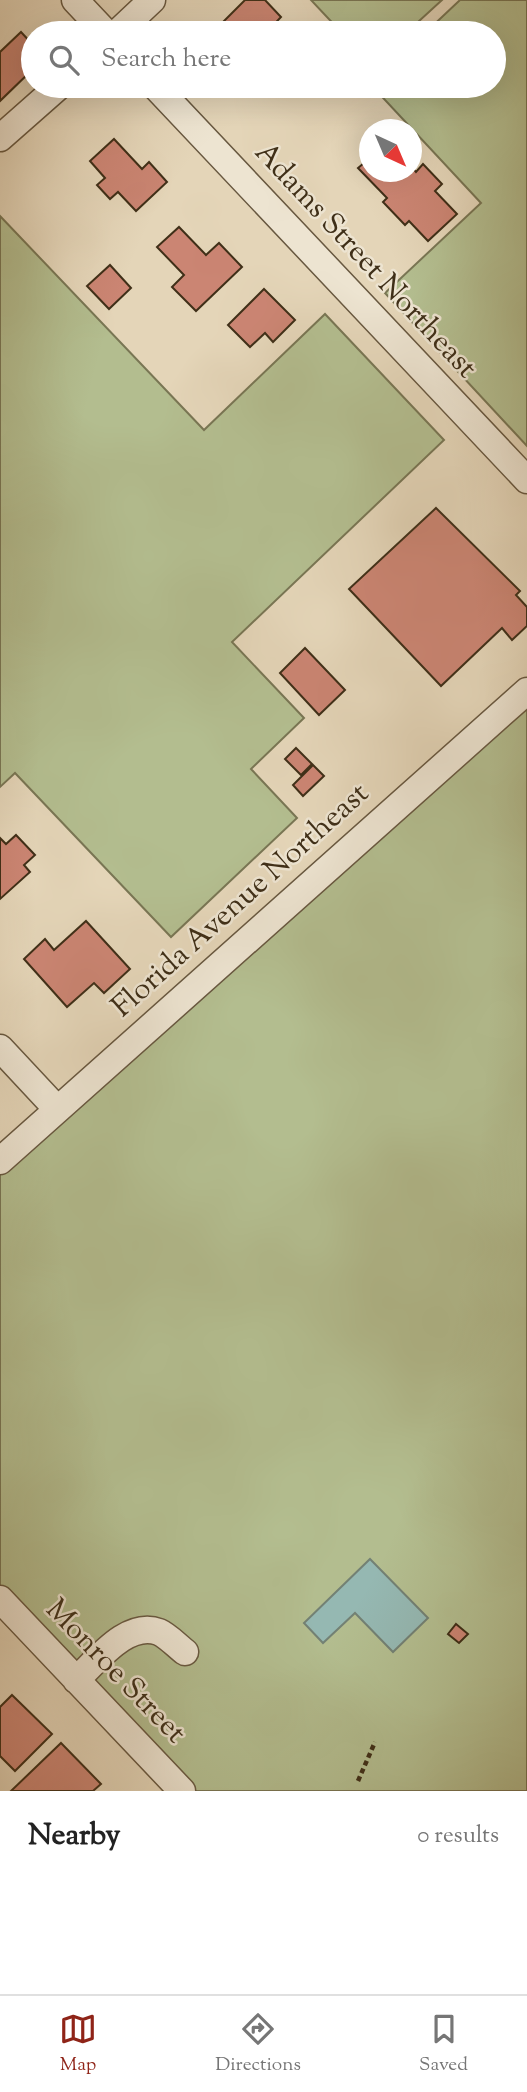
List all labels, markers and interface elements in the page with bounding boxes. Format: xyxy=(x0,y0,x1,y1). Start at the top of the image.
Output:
search box xyxy=(21,21,506,98)
icon: search xyxy=(45,41,83,79)
text: Search here xyxy=(101,41,231,78)
north arrow xyxy=(359,119,422,182)
street label: Adams Street Northeast xyxy=(244,133,486,389)
street label: Florida Avenue Northeast xyxy=(103,774,379,1028)
street label: Monroe Street xyxy=(35,1590,195,1754)
text: Nearby xyxy=(28,1815,120,1858)
text: 0 results xyxy=(417,1820,499,1853)
tab: Map xyxy=(59,2010,97,2079)
tab: Directions xyxy=(215,2010,301,2079)
tab: Saved xyxy=(419,2010,468,2079)

